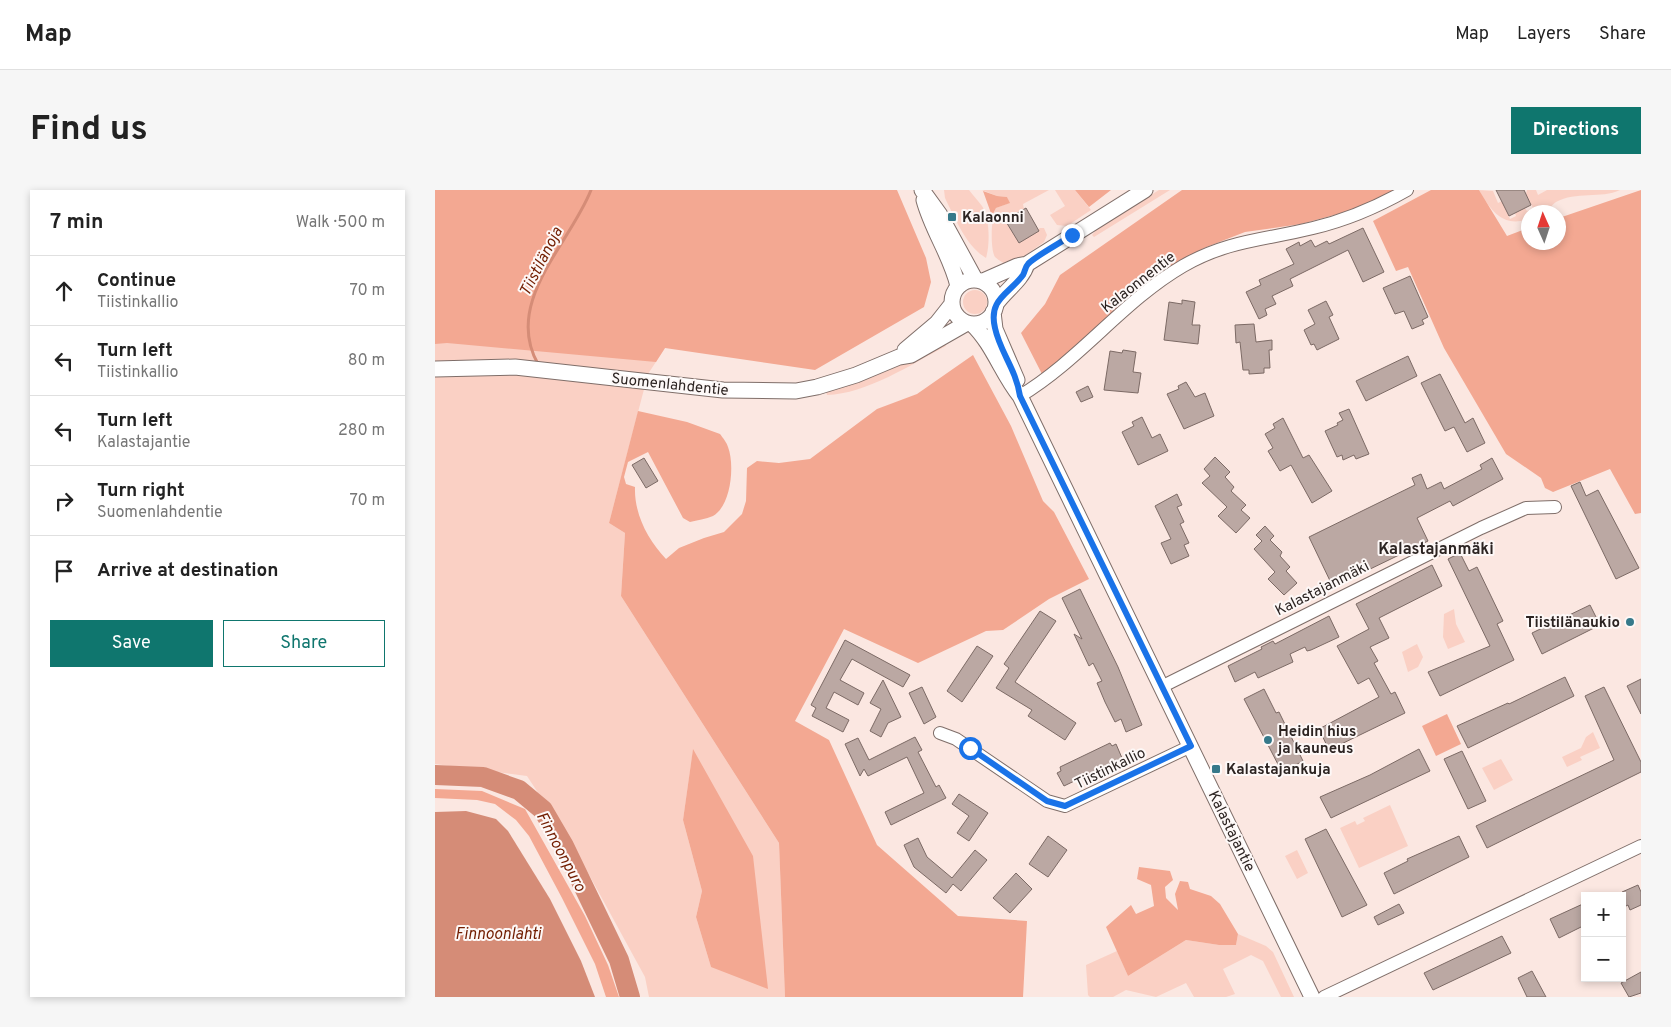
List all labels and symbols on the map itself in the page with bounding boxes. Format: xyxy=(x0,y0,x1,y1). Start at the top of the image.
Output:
north arrow xyxy=(1521,205,1566,250)
place label: Kalaonni xyxy=(962,209,1024,228)
marker: Kalaonni xyxy=(946,211,958,223)
water label: Tiistilänoja xyxy=(516,223,568,300)
route end xyxy=(1061,224,1084,247)
street label: Kalaonnentie xyxy=(1098,248,1180,318)
street label: Suomenlahdentie xyxy=(610,370,729,401)
district label: Kalastajanmäki xyxy=(1378,540,1494,560)
street label: Kalastajanmäki xyxy=(1272,557,1373,621)
place label: Tiistilänaukio xyxy=(1526,614,1620,633)
marker: Tiistilänaukio xyxy=(1624,616,1636,628)
place label: Heidin hius ja kauneus xyxy=(1277,723,1356,759)
marker: Heidin hius ja kauneus xyxy=(1262,734,1274,746)
route start xyxy=(959,737,982,760)
street label: Tiistinkallio xyxy=(1072,744,1149,795)
place label: Kalastajankuja xyxy=(1226,761,1331,780)
marker: Kalastajankuja xyxy=(1210,763,1222,775)
street label: Kalastajantie xyxy=(1203,788,1258,875)
water label: Finnoonpuro xyxy=(531,809,590,896)
water label: Finnoonlahti xyxy=(455,925,542,945)

